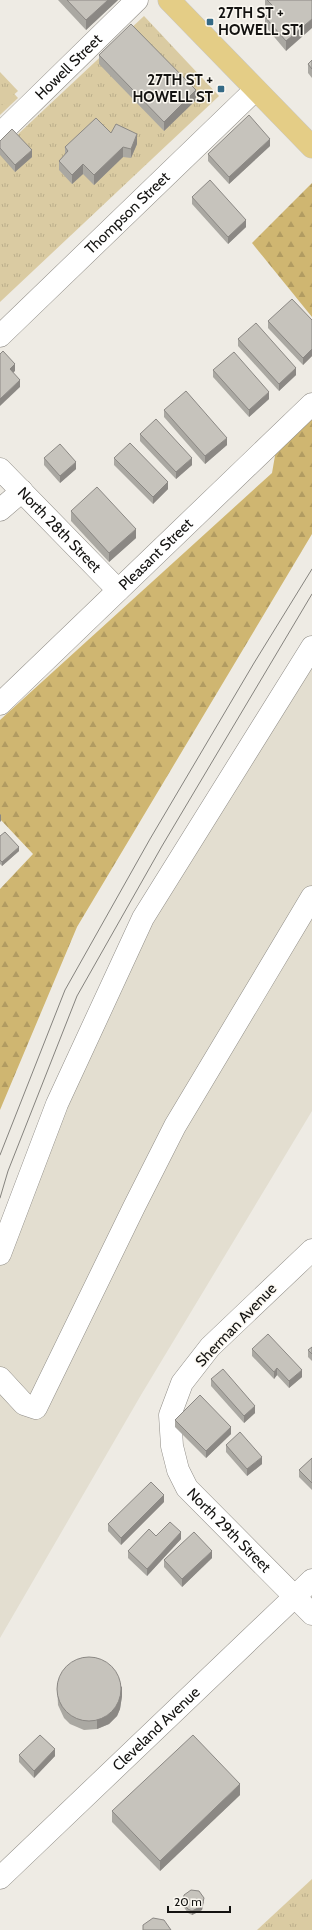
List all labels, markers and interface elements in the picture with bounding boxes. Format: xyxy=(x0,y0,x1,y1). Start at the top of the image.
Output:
place label: 27TH ST + HOWELL ST1 xyxy=(218,4,304,39)
marker: 27TH ST + HOWELL ST1 xyxy=(205,17,215,27)
street label: Howell Street xyxy=(32,30,106,103)
place label: 27TH ST + HOWELL ST xyxy=(132,71,214,106)
marker: 27TH ST + HOWELL ST xyxy=(216,84,226,94)
street label: Thompson Street xyxy=(81,168,173,258)
street label: North 28th Street xyxy=(14,483,105,576)
street label: Pleasant Street xyxy=(115,515,196,594)
street label: Sherman Avenue xyxy=(192,1279,281,1370)
street label: North 29th Street xyxy=(183,1484,275,1576)
street label: Cleveland Avenue xyxy=(109,1683,204,1775)
scale bar xyxy=(168,1888,230,1914)
text: 20 m xyxy=(174,1894,202,1909)

